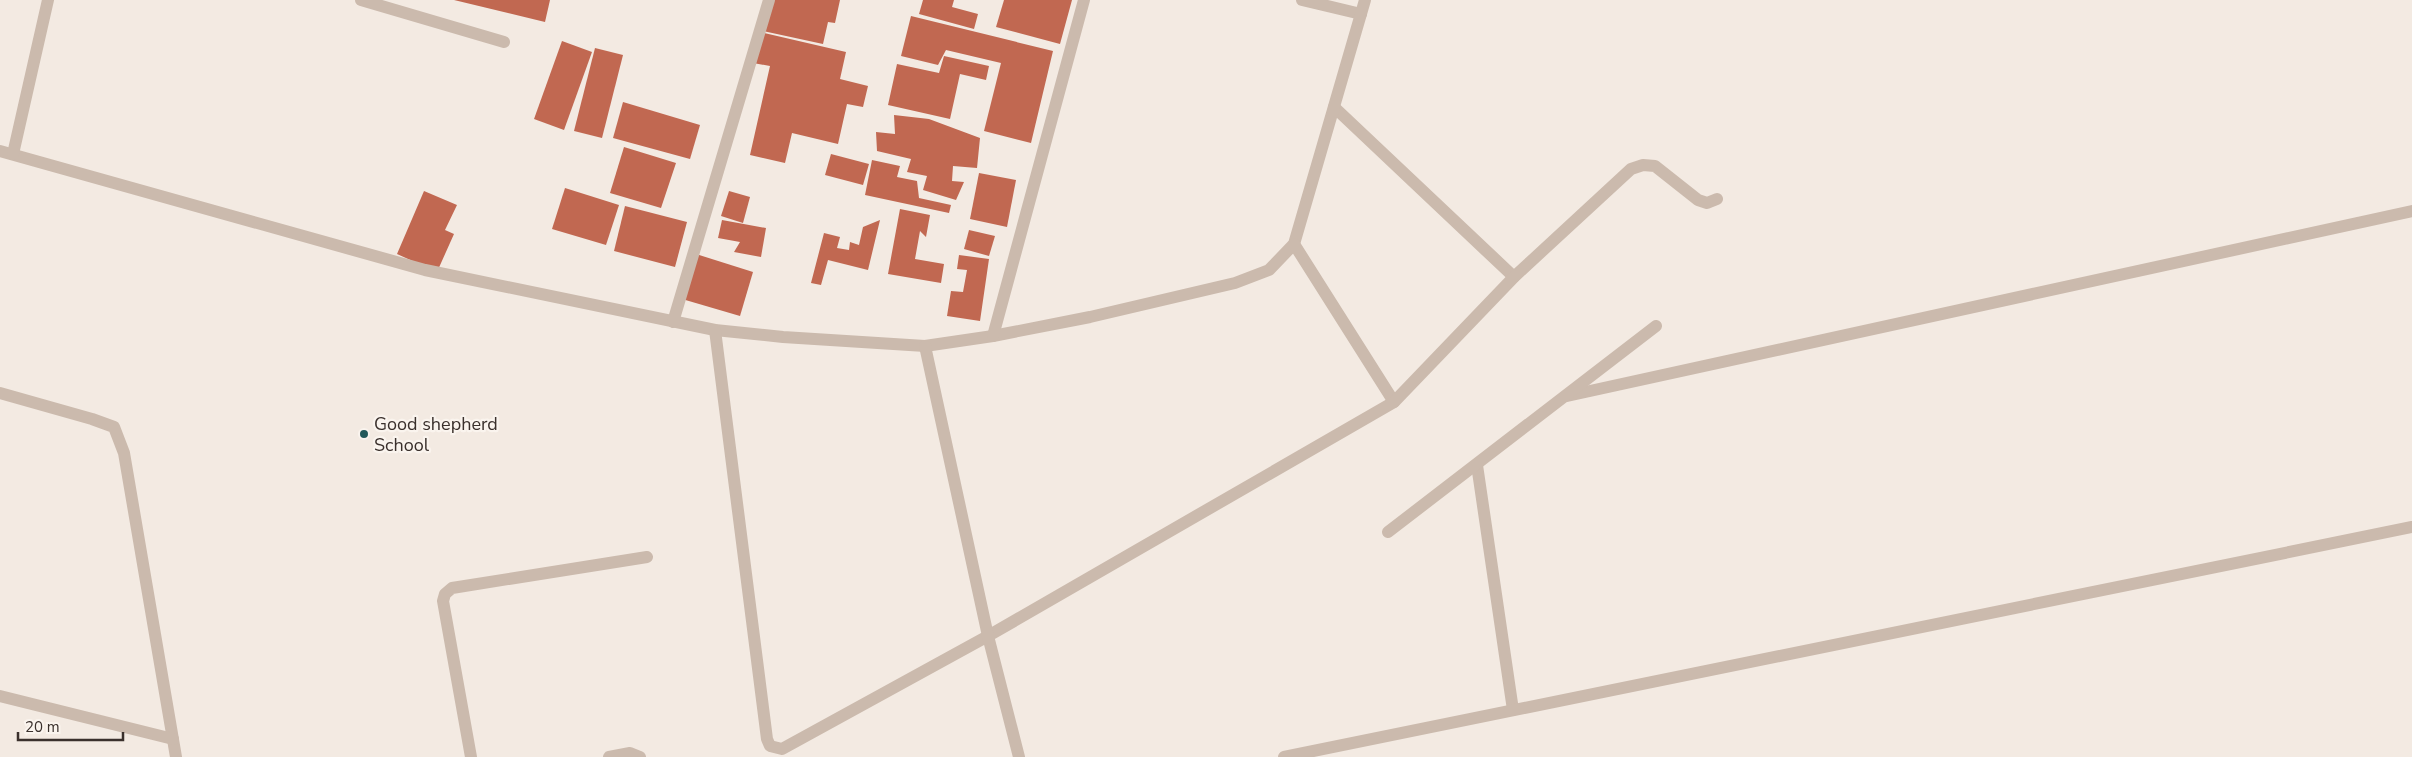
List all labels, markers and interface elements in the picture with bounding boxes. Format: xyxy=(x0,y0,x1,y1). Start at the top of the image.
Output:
place label: Good shepherd School xyxy=(374,412,498,457)
marker: Good shepherd School xyxy=(358,428,370,440)
scale bar xyxy=(18,710,122,742)
text: 20 m xyxy=(25,717,60,737)

